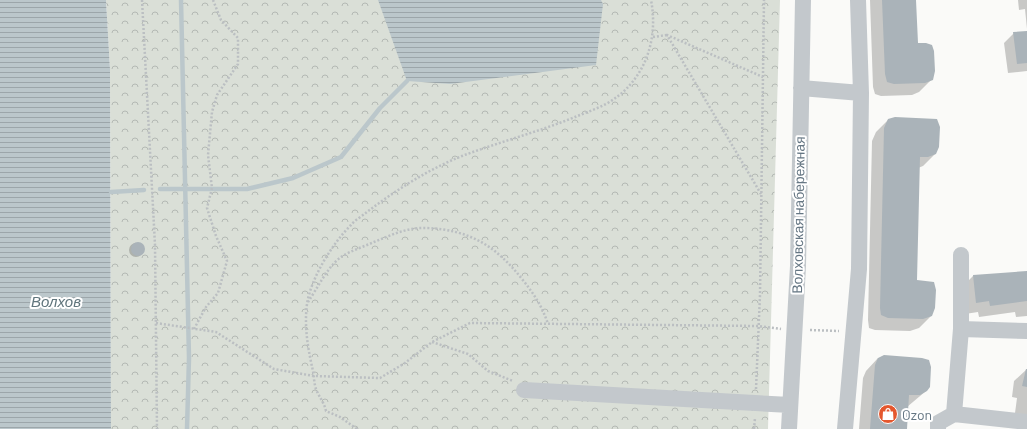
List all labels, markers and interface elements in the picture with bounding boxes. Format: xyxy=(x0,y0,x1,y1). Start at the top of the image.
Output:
street label: Волховская набережная xyxy=(788,136,808,294)
water label: Волхов xyxy=(31,292,81,310)
shop icon: Ozon xyxy=(877,403,899,425)
place label: Ozon xyxy=(902,406,932,423)

